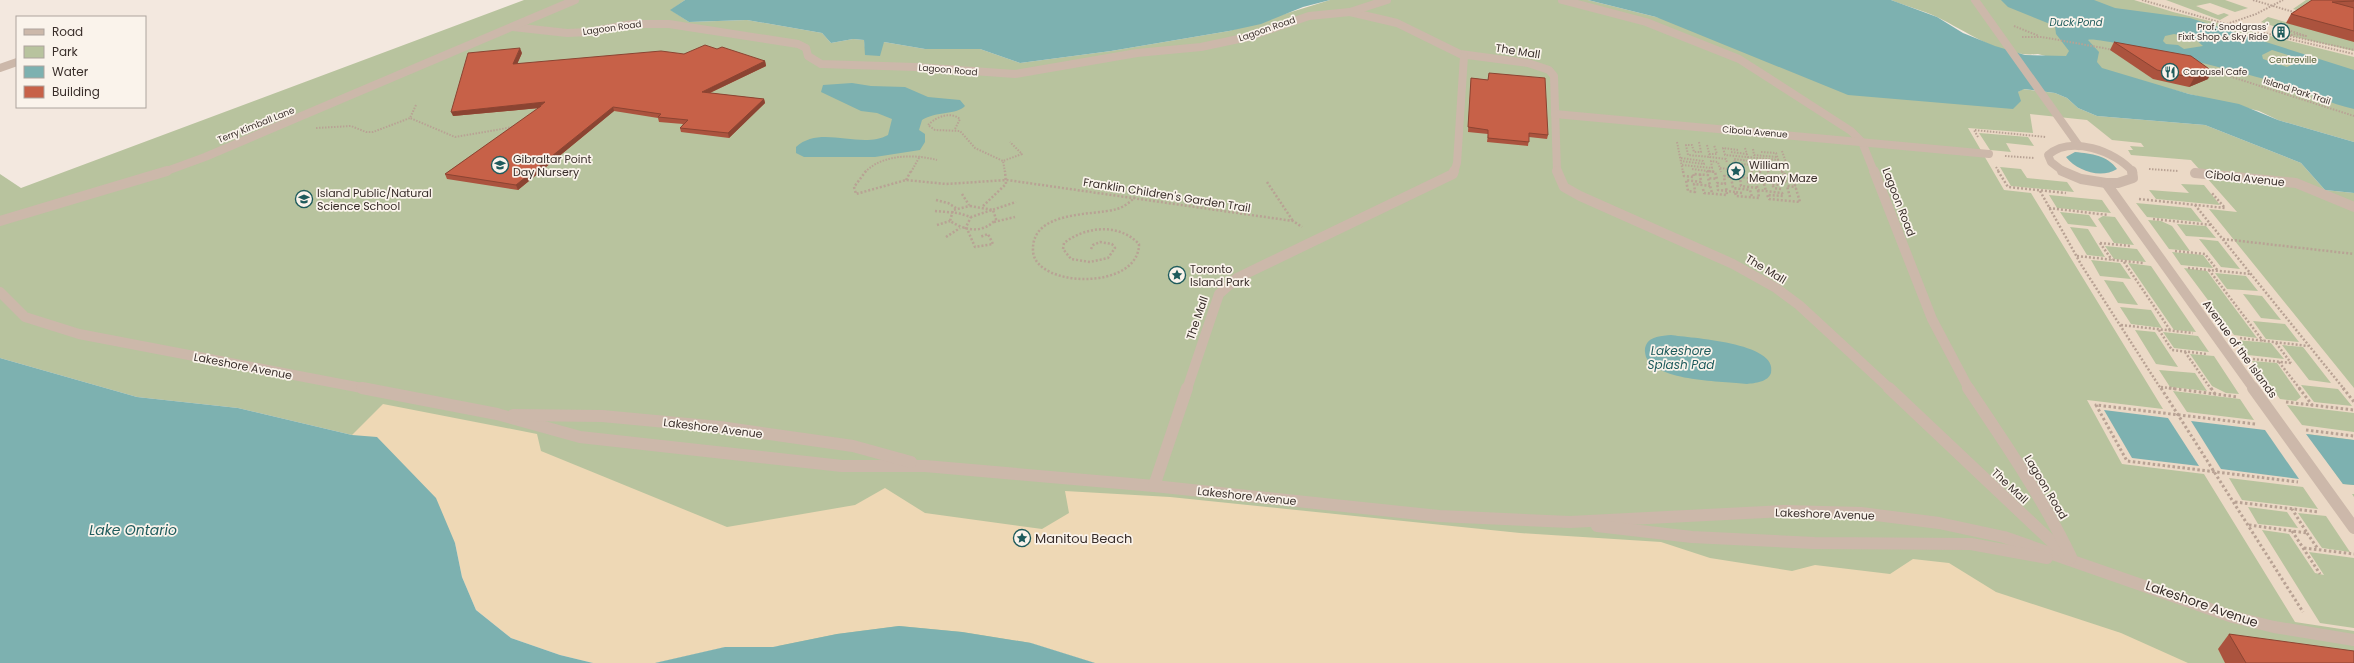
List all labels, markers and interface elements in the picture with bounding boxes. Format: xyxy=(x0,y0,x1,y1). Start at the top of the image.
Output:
street label: Lagoon Road xyxy=(1237,14,1297,44)
water label: Duck Pond xyxy=(2049,15,2103,30)
legend xyxy=(16,16,146,108)
street label: Lagoon Road xyxy=(582,18,642,38)
place label: Prof. Snodgrass' Fixit Shop & Sky Ride xyxy=(2178,21,2269,43)
building icon: Prof. Snodgrass' Fixit Shop & Sky Ride xyxy=(2271,22,2291,42)
text: Road xyxy=(52,23,83,40)
street label: The Mall xyxy=(1494,40,1542,62)
text: Park xyxy=(52,43,79,60)
park label: Centreville xyxy=(2269,54,2317,66)
street label: Lagoon Road xyxy=(918,61,978,79)
restaurant icon: Carousel Cafe xyxy=(2160,62,2180,82)
text: Water xyxy=(52,63,89,80)
place label: Carousel Cafe xyxy=(2183,66,2248,78)
street label: Island Park Trail xyxy=(2262,74,2332,108)
text: Building xyxy=(52,83,100,100)
street label: Terry Kimball Lane xyxy=(216,104,297,146)
street label: Cibola Avenue xyxy=(1722,123,1789,141)
place label: Gibraltar Point Day Nursery xyxy=(513,151,592,180)
school or university icon: Gibraltar Point Day Nursery xyxy=(490,155,510,175)
place label: William Meany Maze xyxy=(1749,157,1818,186)
place icon: William Meany Maze xyxy=(1726,161,1746,181)
street label: Lagoon Road xyxy=(1879,165,1919,239)
street label: Cibola Avenue xyxy=(2204,166,2286,190)
street label: Franklin Children's Garden Trail xyxy=(1082,174,1252,216)
place label: Island Public/Natural Science School xyxy=(317,185,432,214)
school or university icon: Island Public/Natural Science School xyxy=(294,189,314,209)
street label: The Mall xyxy=(1743,251,1789,287)
place label: Toronto Island Park xyxy=(1190,261,1250,290)
place icon: Toronto Island Park xyxy=(1167,265,1187,285)
street label: The Mall xyxy=(1182,294,1212,342)
street label: Avenue of the Islands xyxy=(2199,297,2281,401)
water label: Lakeshore Splash Pad xyxy=(1648,342,1715,373)
street label: Lakeshore Avenue xyxy=(193,349,294,383)
street label: Lakeshore Avenue xyxy=(663,414,764,442)
street label: Lagoon Road xyxy=(2021,452,2071,522)
street label: The Mall xyxy=(1988,465,2032,507)
street label: Lakeshore Avenue xyxy=(1197,483,1298,509)
street label: Lakeshore Avenue xyxy=(1775,504,1875,524)
water label: Lake Ontario xyxy=(89,520,177,540)
place icon: Manitou Beach xyxy=(1012,528,1032,548)
place label: Manitou Beach xyxy=(1035,529,1132,548)
street label: Lakeshore Avenue xyxy=(2143,576,2261,632)

